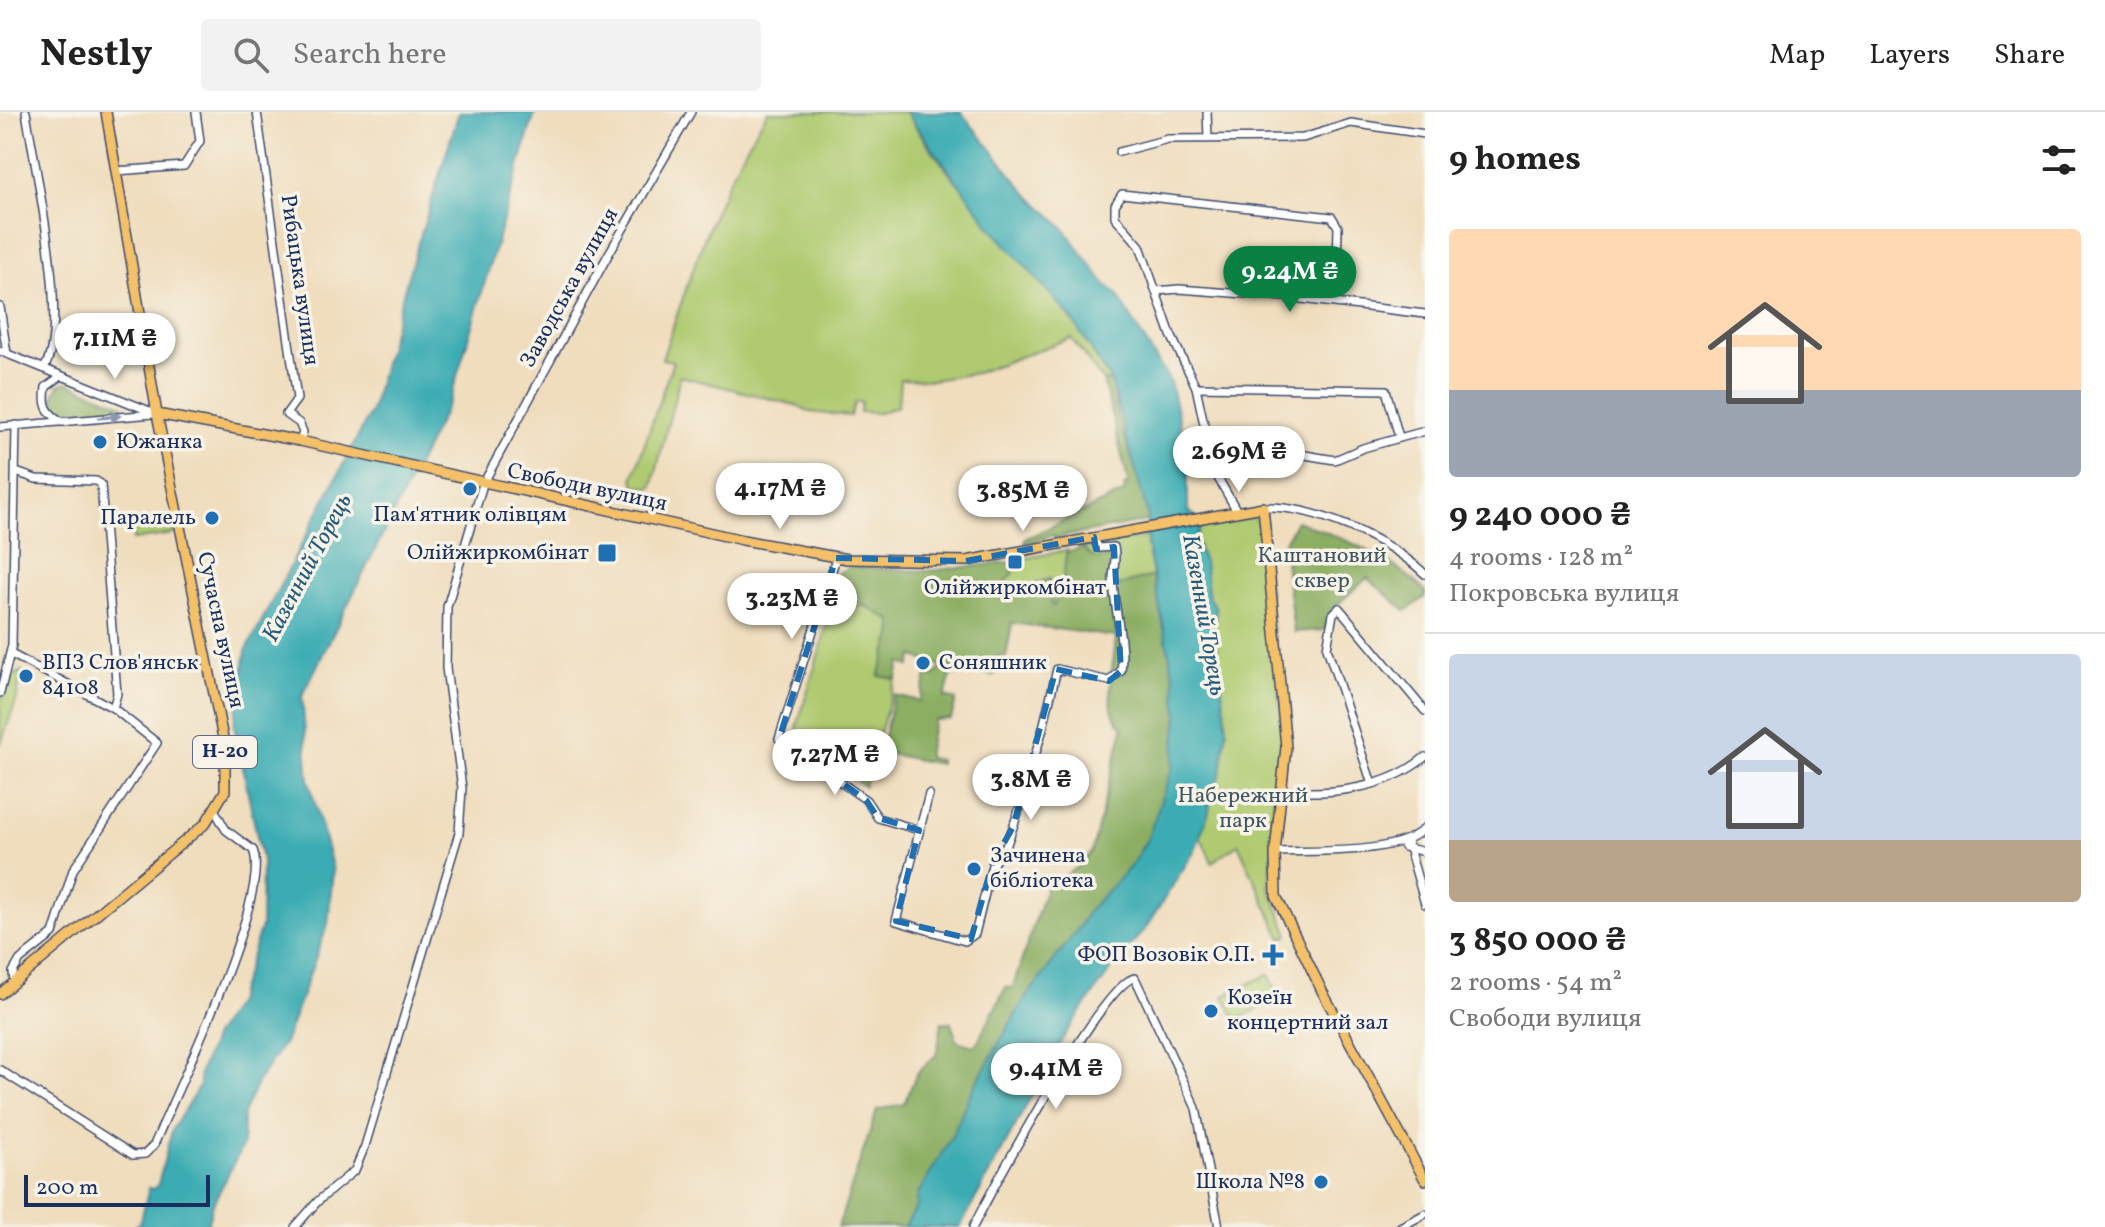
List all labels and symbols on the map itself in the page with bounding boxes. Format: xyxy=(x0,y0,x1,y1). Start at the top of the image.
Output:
street label: Рибацька вулиця xyxy=(272,193,326,367)
street label: Заводська вулиця xyxy=(513,202,627,374)
pin: 9.24M ₴ xyxy=(1216,246,1364,314)
pin: 7.11M ₴ xyxy=(41,313,189,381)
one-way arrow xyxy=(97,410,122,423)
pin: 2.69M ₴ xyxy=(1165,426,1313,494)
place label: Южанка xyxy=(116,427,203,458)
marker: Южанка xyxy=(91,433,109,451)
street label: Свободи вулиця xyxy=(504,456,670,520)
pin: 4.17M ₴ xyxy=(706,463,854,531)
pin: 3.85M ₴ xyxy=(949,465,1097,533)
marker: Пам'ятник олівцям xyxy=(461,480,479,498)
water label: Казенний Торець xyxy=(255,488,361,648)
place label: Пам'ятник олівцям xyxy=(373,500,567,531)
place label: Паралель xyxy=(100,503,196,534)
marker: Паралель xyxy=(203,509,221,527)
water label: Казенний Торець xyxy=(1172,532,1234,699)
place label: Олійжиркомбiнат xyxy=(407,538,589,569)
park label: Каштановий сквер xyxy=(1257,541,1387,597)
marker: Олійжиркомбiнат xyxy=(596,542,618,564)
street label: Сучасна вулиця xyxy=(188,549,252,711)
marker: Олійжиркомбінат xyxy=(1006,553,1024,571)
pin: 3.23M ₴ xyxy=(718,573,866,641)
place label: Олійжиркомбінат xyxy=(924,573,1106,604)
place label: ВПЗ Слов'янськ 84108 xyxy=(42,648,199,704)
place label: Соняшник xyxy=(939,648,1047,679)
marker: Соняшник xyxy=(914,654,932,672)
marker: ВПЗ Слов'янськ 84108 xyxy=(17,667,35,685)
pin: 7.27M ₴ xyxy=(761,729,909,797)
road number: Н-20 xyxy=(193,736,257,768)
pin: 3.8M ₴ xyxy=(966,754,1096,822)
park label: Набережний парк xyxy=(1178,781,1308,837)
place label: Зачинена бібліотека xyxy=(990,841,1094,897)
marker: Зачинена бібліотека xyxy=(965,860,983,878)
place label: ФОП Возовік О.П. xyxy=(1078,940,1255,971)
marker: ФОП Возовік О.П. xyxy=(1262,944,1284,966)
place label: Козеїн концертний зал xyxy=(1227,983,1388,1039)
marker: Козеїн концертний зал xyxy=(1202,1002,1220,1020)
pin: 9.41M ₴ xyxy=(982,1043,1130,1111)
place label: Школа №8 xyxy=(1195,1167,1305,1198)
scale bar xyxy=(24,1171,210,1207)
marker: Школа №8 xyxy=(1312,1173,1330,1191)

